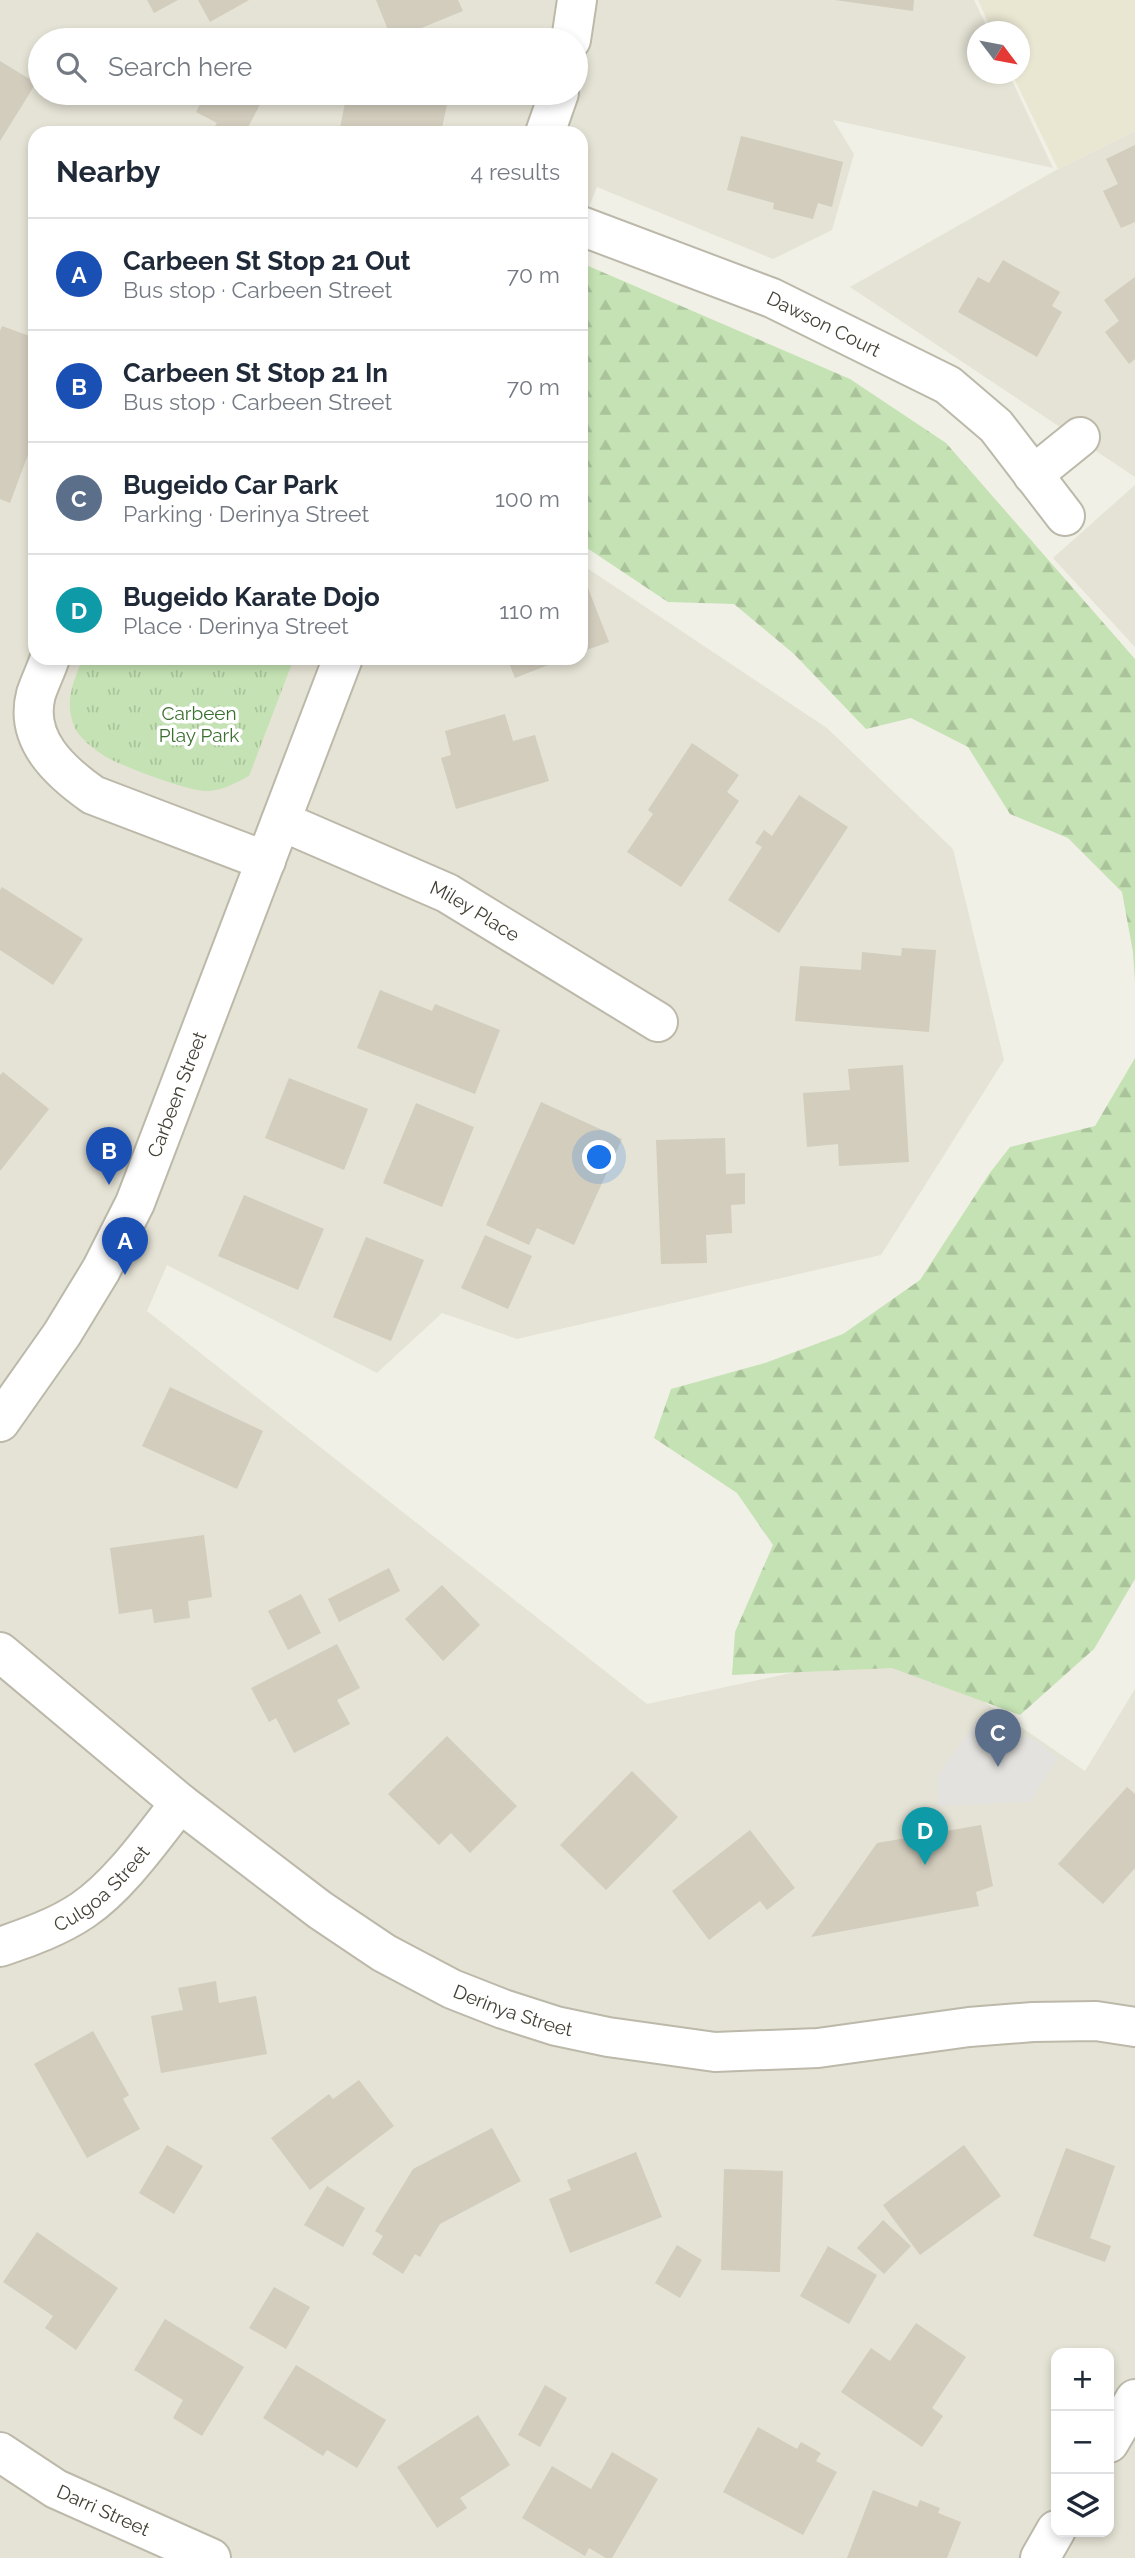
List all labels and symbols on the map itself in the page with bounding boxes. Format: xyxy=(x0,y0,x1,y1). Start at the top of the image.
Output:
north arrow xyxy=(967,21,1030,84)
street label: Dawson Court xyxy=(763,286,885,361)
park label: Carbeen Play Park xyxy=(159,702,239,746)
street label: Miley Place xyxy=(427,876,524,946)
street label: Carbeen Street xyxy=(143,1028,211,1160)
pin: B xyxy=(86,1127,132,1185)
your location xyxy=(582,1140,616,1174)
pin: A xyxy=(102,1217,148,1275)
pin: C xyxy=(975,1709,1021,1767)
pin: D xyxy=(902,1807,948,1865)
street label: Culgoa Street xyxy=(50,1840,154,1936)
street label: Derinya Street xyxy=(450,1980,575,2040)
street label: Darri Street xyxy=(54,2480,154,2541)

